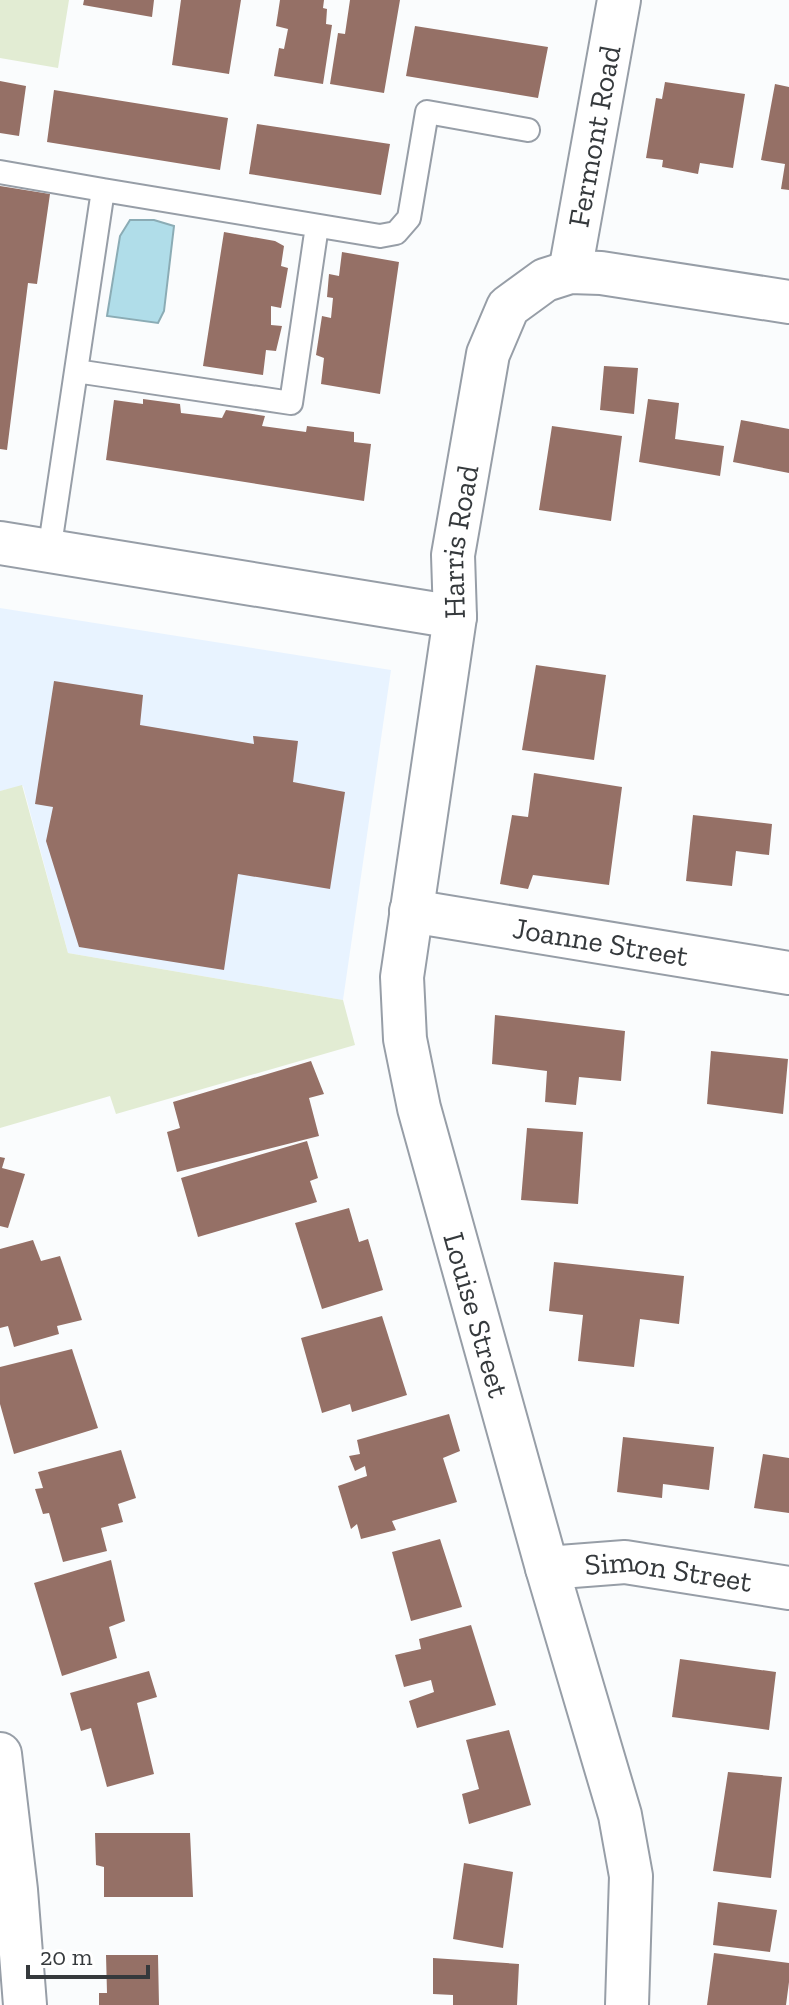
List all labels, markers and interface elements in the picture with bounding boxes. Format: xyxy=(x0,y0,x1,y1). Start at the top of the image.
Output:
street label: Fermont Road xyxy=(560,42,629,230)
street label: Harris Road xyxy=(435,462,486,620)
street label: Joanne Street xyxy=(510,910,691,974)
street label: Louise Street xyxy=(435,1228,517,1402)
street label: Simon Street xyxy=(583,1543,754,1600)
scale bar xyxy=(28,1929,148,1979)
text: 20 m xyxy=(40,1942,93,1971)

